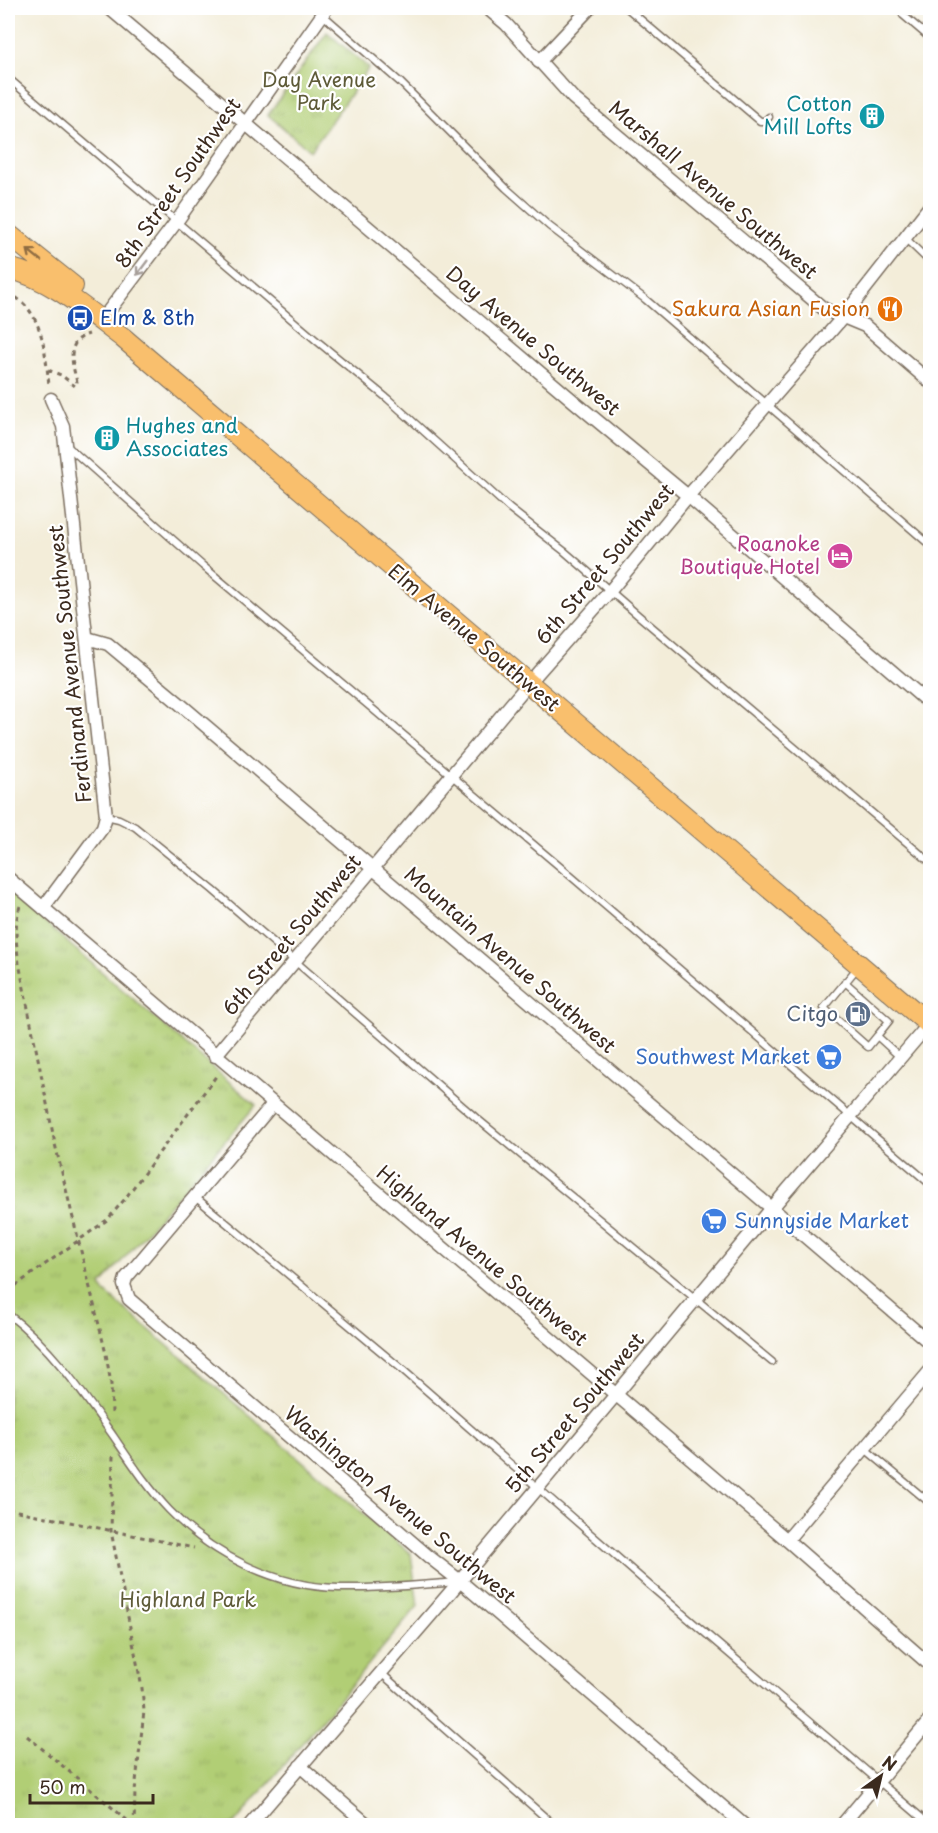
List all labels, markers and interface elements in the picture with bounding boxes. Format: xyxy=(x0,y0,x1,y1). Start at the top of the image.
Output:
park label: Day Avenue Park xyxy=(262,64,376,117)
place label: Cotton Mill Lofts xyxy=(764,88,852,141)
street label: 8th Street Southwest xyxy=(107,91,247,274)
street label: Marshall Avenue Southwest xyxy=(603,93,825,286)
building icon: Cotton Mill Lofts xyxy=(857,101,887,131)
one-way arrow xyxy=(26,249,42,262)
street label: Day Avenue Southwest xyxy=(440,258,627,422)
one-way arrow xyxy=(136,260,149,276)
place label: Sakura Asian Fusion xyxy=(672,293,870,323)
restaurant icon: Sakura Asian Fusion xyxy=(875,294,905,324)
place label: Elm & 8th xyxy=(100,302,195,332)
bus stop icon: Elm & 8th xyxy=(65,303,95,333)
place label: Hughes and Associates xyxy=(126,410,238,463)
building icon: Hughes and Associates xyxy=(92,423,122,453)
street label: 6th Street Southwest xyxy=(528,476,681,651)
street label: Ferdinand Avenue Southwest xyxy=(39,524,99,805)
place label: Roanoke Boutique Hotel xyxy=(679,528,820,581)
hotel icon: Roanoke Boutique Hotel xyxy=(825,541,855,571)
street label: Elm Avenue Southwest xyxy=(382,556,567,718)
street label: 6th Street Southwest xyxy=(215,847,368,1022)
street label: Mountain Avenue Southwest xyxy=(398,859,623,1060)
place label: Citgo xyxy=(786,998,838,1028)
fuel station icon: Citgo xyxy=(843,999,873,1029)
place label: Southwest Market xyxy=(635,1041,810,1071)
supermarket icon: Southwest Market xyxy=(814,1042,844,1072)
street label: Highland Avenue Southwest xyxy=(370,1158,595,1353)
place label: Sunnyside Market xyxy=(734,1205,909,1235)
supermarket icon: Sunnyside Market xyxy=(699,1206,729,1236)
street label: 5th Street Southwest xyxy=(498,1325,651,1499)
street label: Washington Avenue Southwest xyxy=(278,1398,523,1610)
park label: Highland Park xyxy=(120,1584,256,1614)
north arrow xyxy=(851,1746,911,1806)
text: N xyxy=(878,1749,902,1776)
scale bar xyxy=(30,1767,153,1805)
text: 50 m xyxy=(39,1773,86,1800)

